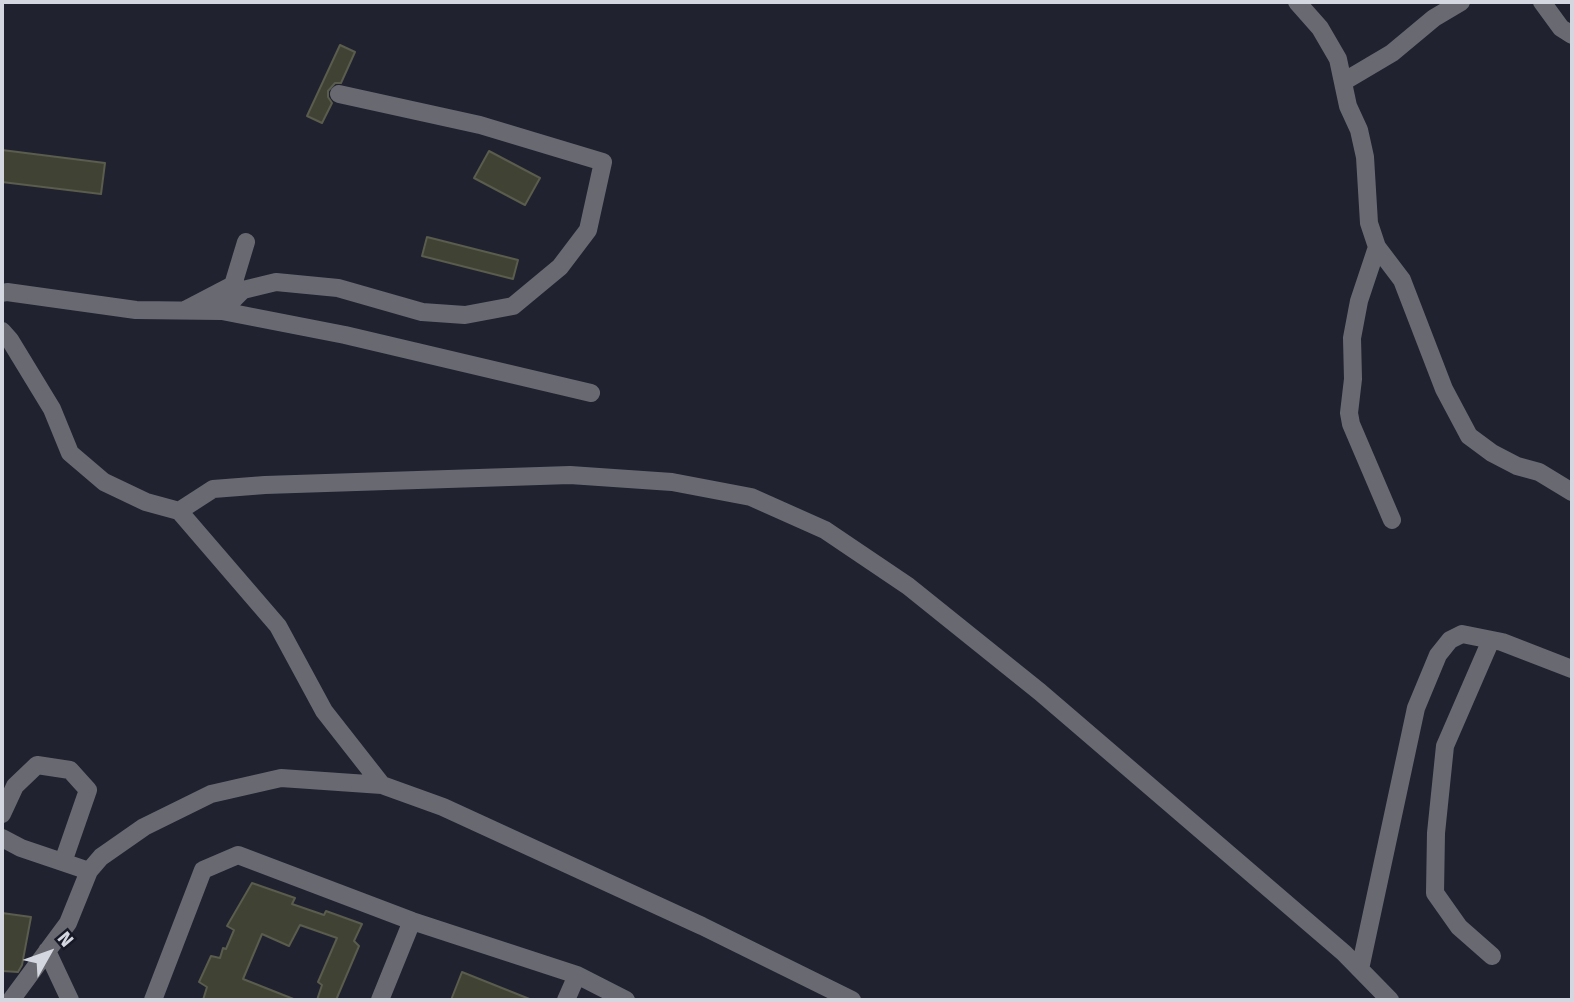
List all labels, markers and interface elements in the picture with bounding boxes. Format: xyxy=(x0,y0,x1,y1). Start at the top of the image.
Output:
north arrow xyxy=(14,918,84,988)
text: N xyxy=(53,927,78,951)

